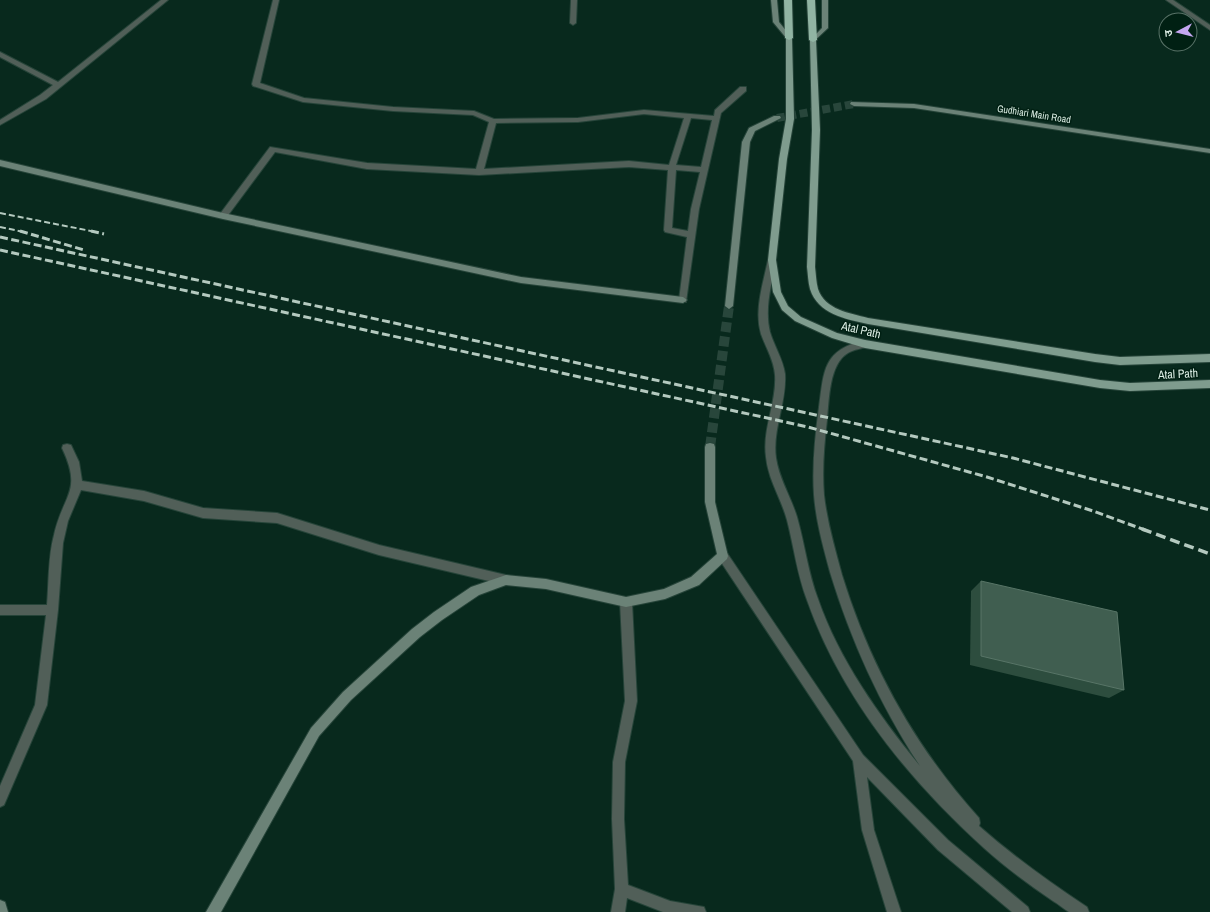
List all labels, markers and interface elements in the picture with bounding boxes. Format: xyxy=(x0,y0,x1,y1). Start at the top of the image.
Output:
north arrow xyxy=(1158,12,1198,52)
text: उ xyxy=(1161,29,1175,37)
street label: Gudhiari Main Road xyxy=(996,102,1072,126)
street label: Atal Path xyxy=(839,317,882,342)
street label: Atal Path xyxy=(1157,365,1198,383)

